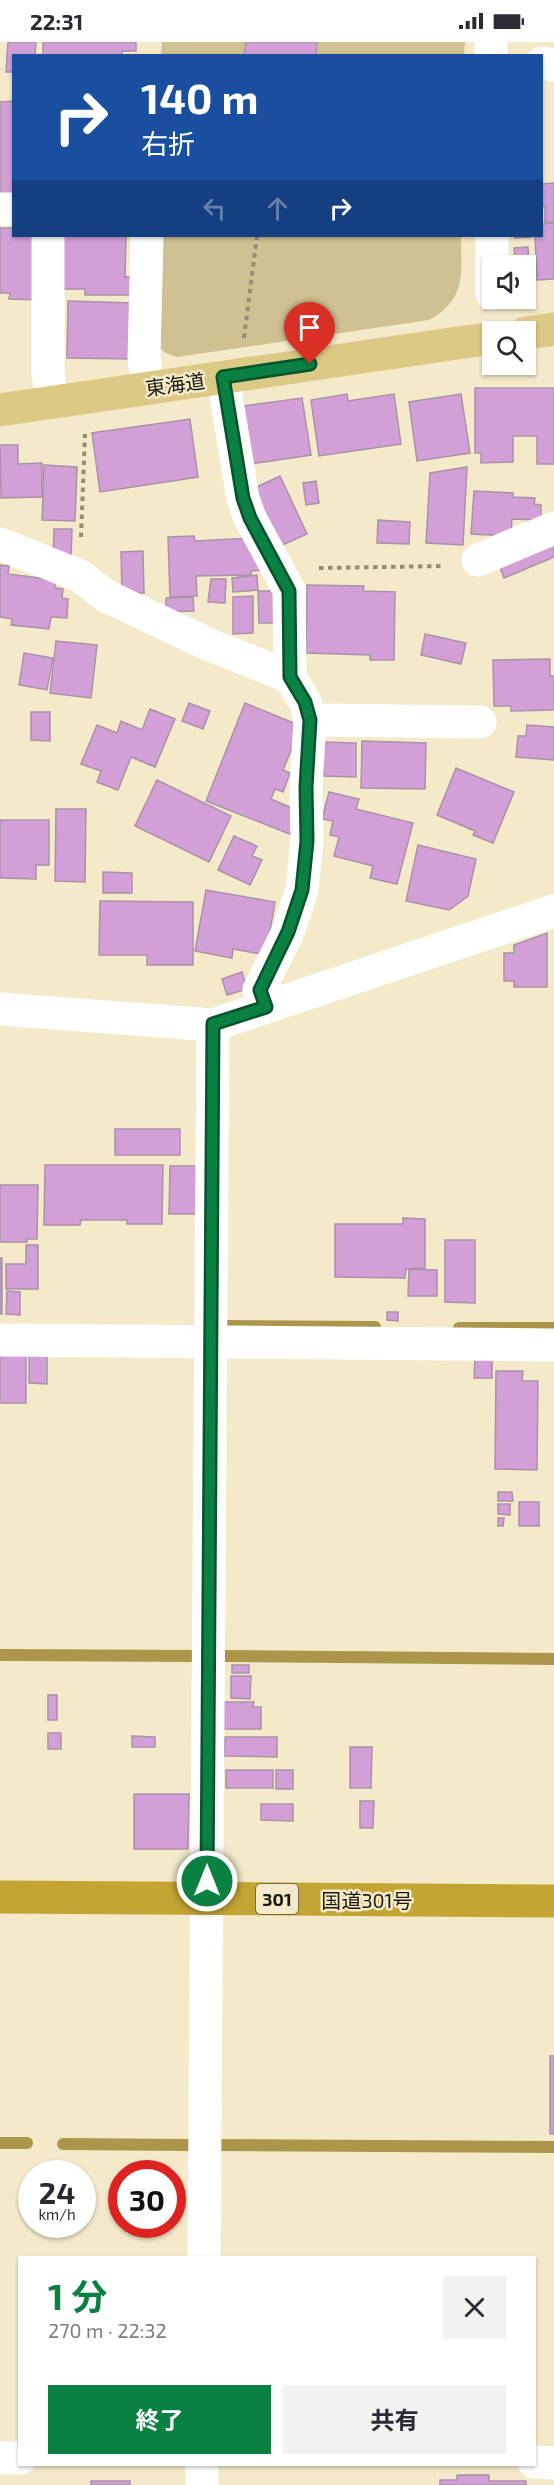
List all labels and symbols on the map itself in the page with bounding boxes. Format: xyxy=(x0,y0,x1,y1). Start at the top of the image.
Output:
pin xyxy=(284,302,335,364)
street label: 東海道 xyxy=(144,368,206,400)
position arrow xyxy=(175,1849,239,1913)
road number: 301 xyxy=(256,1884,298,1914)
street label: 国道301号 xyxy=(321,1888,413,1912)
speed limit sign: 30 xyxy=(108,2160,186,2238)

